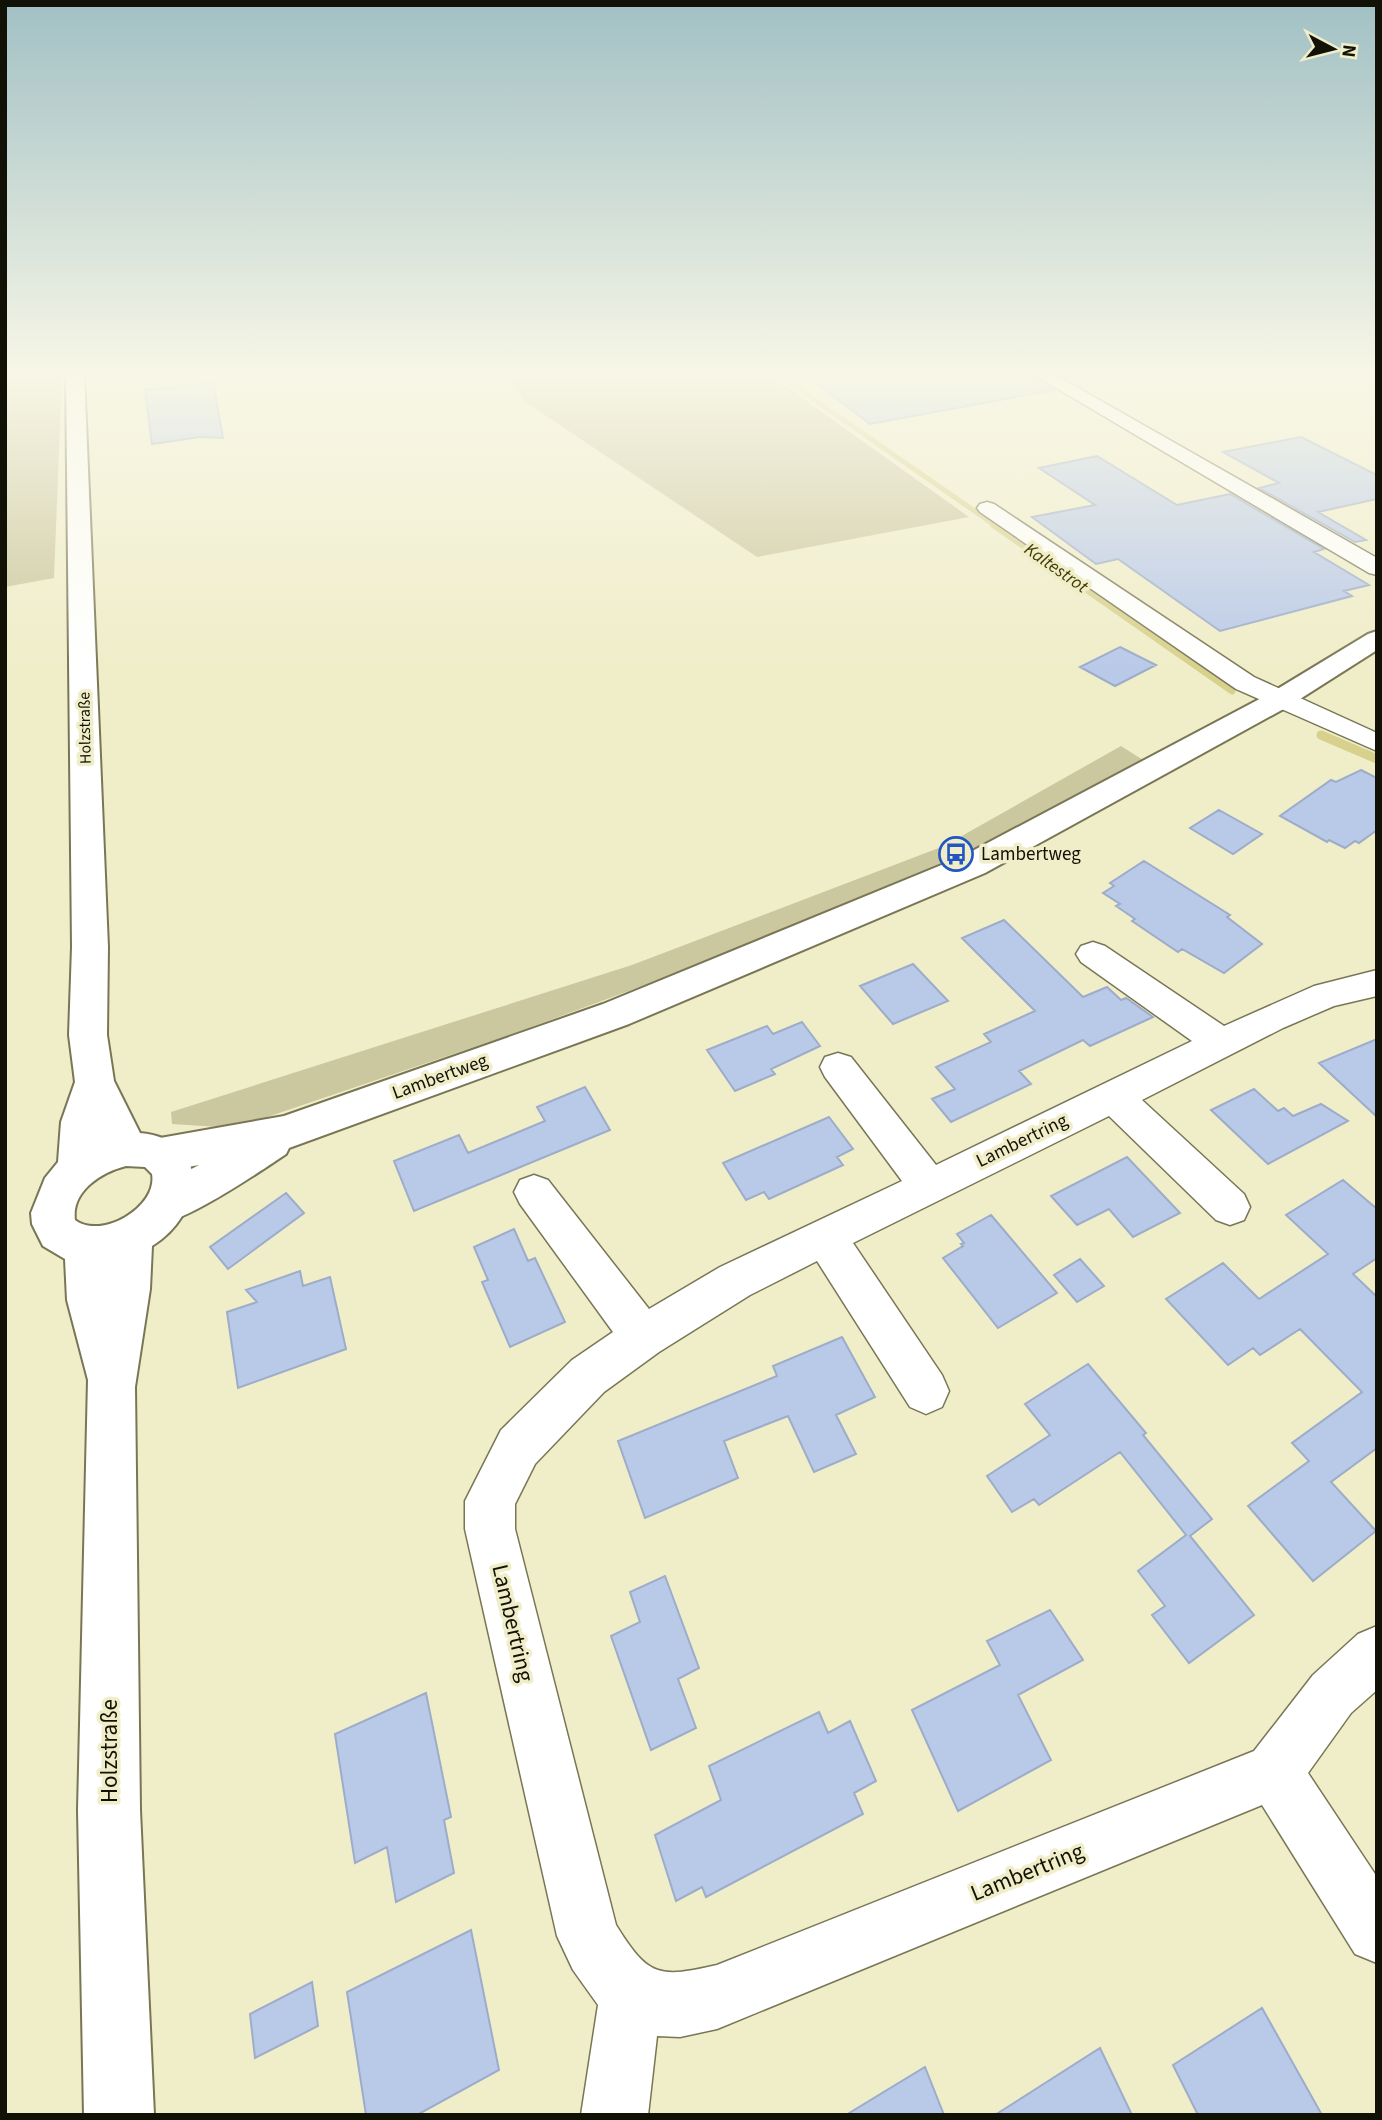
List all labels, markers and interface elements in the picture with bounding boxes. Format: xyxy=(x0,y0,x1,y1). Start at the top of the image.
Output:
north arrow xyxy=(1298,14,1368,84)
text: N xyxy=(1334,43,1363,59)
water label: Kaltestrot xyxy=(1019,537,1094,600)
street label: Holzstraße xyxy=(73,692,97,764)
bus stop icon: Lambertweg xyxy=(937,835,975,873)
place label: Lambertweg xyxy=(981,841,1081,868)
street label: Lambertweg xyxy=(388,1047,492,1107)
street label: Lambertring xyxy=(972,1107,1073,1175)
street label: Lambertring xyxy=(483,1561,543,1685)
street label: Holzstraße xyxy=(93,1699,126,1803)
street label: Lambertring xyxy=(965,1834,1089,1910)

